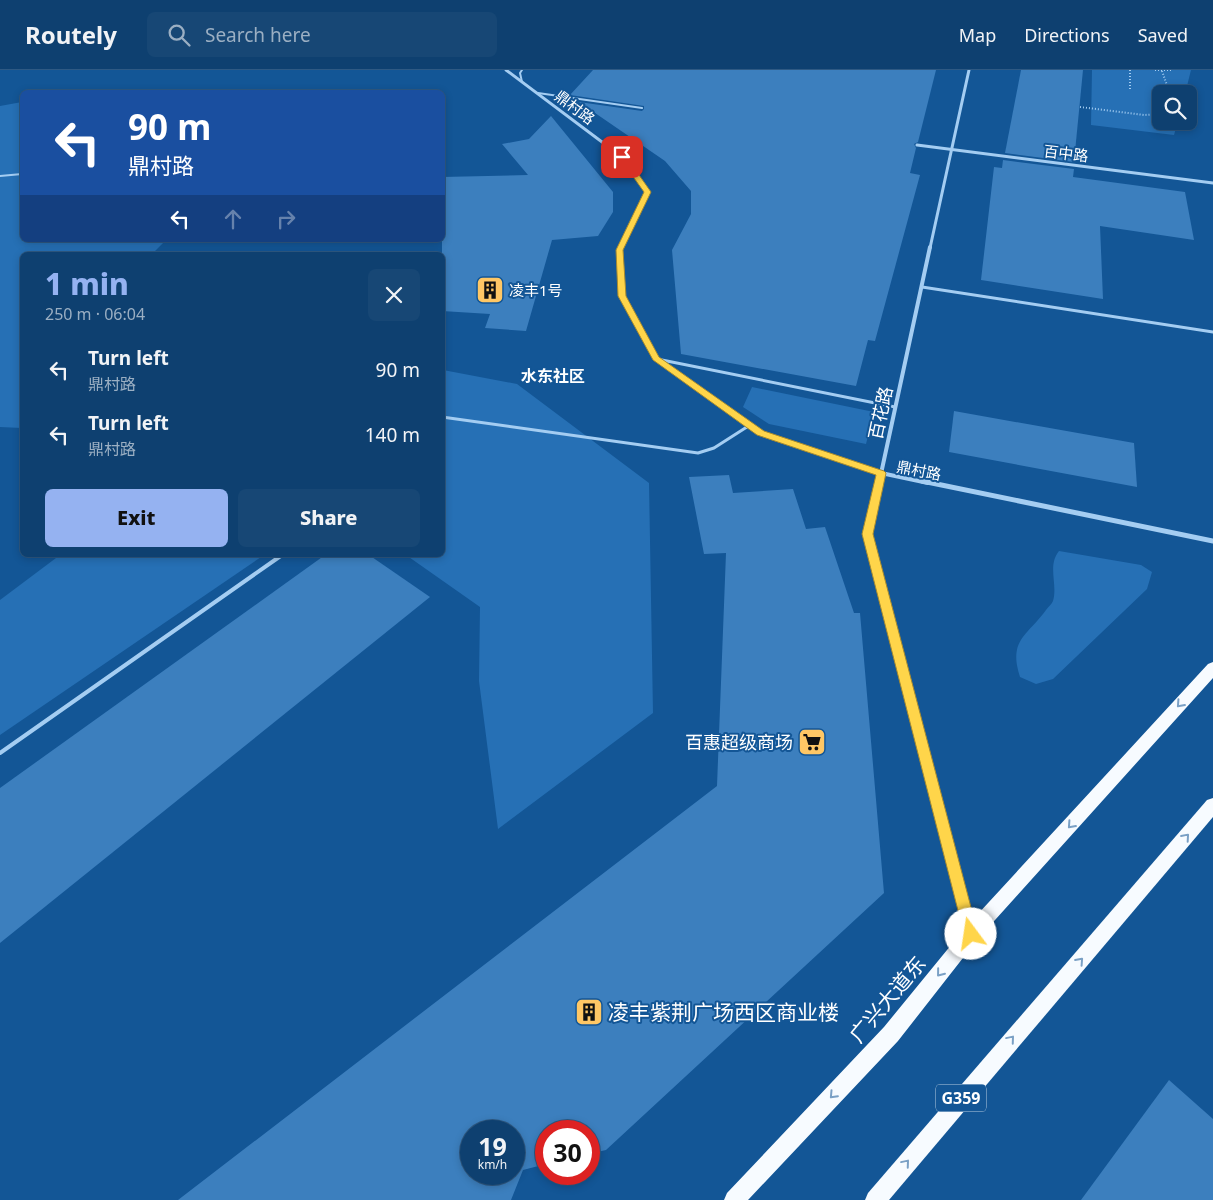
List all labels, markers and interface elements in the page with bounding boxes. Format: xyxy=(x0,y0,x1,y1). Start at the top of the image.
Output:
search box xyxy=(147,12,497,57)
text: Routely xyxy=(25,18,117,51)
icon: search xyxy=(165,21,193,49)
text: Search here xyxy=(205,22,311,48)
text: Map xyxy=(959,23,996,47)
text: Directions xyxy=(1024,23,1110,47)
text: Saved xyxy=(1138,23,1188,47)
street label: 鼎村路 xyxy=(551,85,599,129)
map controls xyxy=(1152,85,1197,130)
button: search xyxy=(1152,85,1197,130)
text: 90 m xyxy=(128,103,211,150)
icon: left xyxy=(45,110,110,175)
pin xyxy=(601,136,643,178)
street label: 百中路 xyxy=(1042,140,1090,166)
icon: arrive xyxy=(608,143,636,171)
text: 鼎村路 xyxy=(128,150,194,180)
icon: left xyxy=(166,205,194,233)
icon: ahead xyxy=(219,205,247,233)
icon: right xyxy=(272,205,300,233)
text: 1 min xyxy=(45,263,129,304)
button: close xyxy=(368,269,420,321)
building icon: 凌丰1号 xyxy=(475,275,505,305)
place label: 凌丰1号 xyxy=(509,280,563,300)
text: 250 m · 06:04 xyxy=(45,303,145,325)
text: Turn left xyxy=(88,345,169,371)
icon: left xyxy=(45,356,73,384)
text: 90 m xyxy=(376,357,420,383)
district label: 水东社区 xyxy=(521,365,585,387)
text: 鼎村路 xyxy=(88,373,136,395)
street label: 百花路 xyxy=(863,384,897,442)
text: Turn left xyxy=(88,410,169,436)
icon: left xyxy=(45,421,73,449)
text: 140 m xyxy=(365,422,420,448)
text: 鼎村路 xyxy=(88,438,136,460)
street label: 鼎村路 xyxy=(895,456,943,484)
button: Exit xyxy=(45,489,228,547)
button: Share xyxy=(238,489,420,547)
one-way arrow xyxy=(1177,699,1186,708)
supermarket icon: 百惠超级商场 xyxy=(797,727,827,757)
place label: 百惠超级商场 xyxy=(685,730,793,754)
one-way arrow xyxy=(1068,819,1077,828)
one-way arrow xyxy=(1180,834,1189,843)
position arrow xyxy=(944,907,996,959)
street label: 广兴大道东 xyxy=(843,950,931,1048)
one-way arrow xyxy=(1074,957,1083,966)
one-way arrow xyxy=(938,967,946,976)
building icon: 凌丰紫荆广场西区商业楼 xyxy=(574,997,604,1027)
place label: 凌丰紫荆广场西区商业楼 xyxy=(608,998,839,1026)
one-way arrow xyxy=(1006,1036,1014,1045)
road number: G359 xyxy=(936,1084,986,1112)
one-way arrow xyxy=(830,1089,839,1098)
speed limit sign: 30 xyxy=(535,1120,600,1185)
text: 19 xyxy=(478,1129,507,1163)
text: km/h xyxy=(478,1156,507,1173)
one-way arrow xyxy=(900,1159,909,1168)

